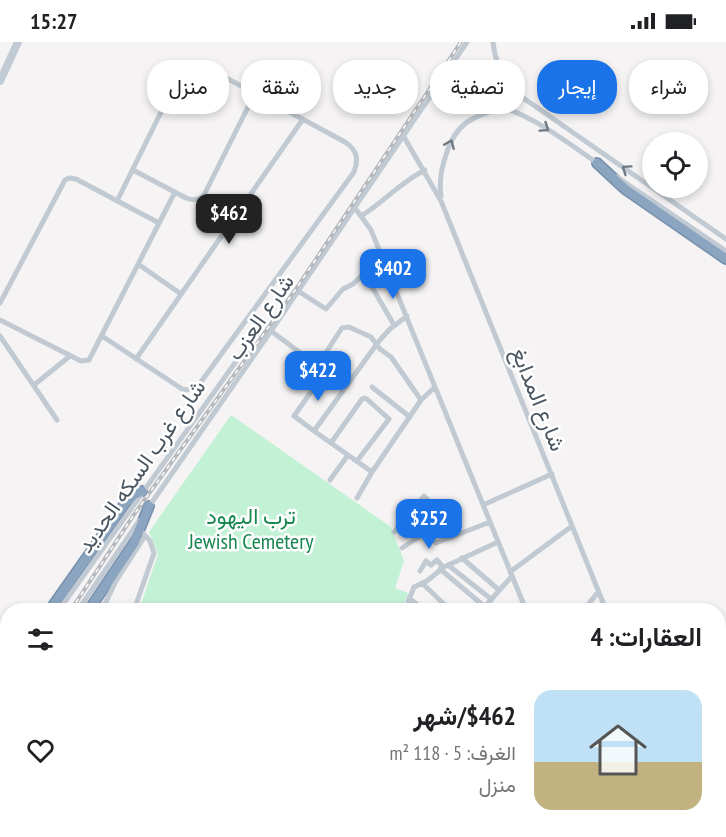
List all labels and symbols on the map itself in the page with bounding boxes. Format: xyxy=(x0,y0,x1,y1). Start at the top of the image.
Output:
one-way arrow xyxy=(539,121,550,132)
one-way arrow xyxy=(443,140,455,151)
one-way arrow xyxy=(622,165,633,176)
pin: $462 xyxy=(193,194,265,245)
pin: $402 xyxy=(357,249,429,300)
street label: شارع العزب xyxy=(220,268,301,366)
street label: شارع المدابغ xyxy=(505,343,572,455)
pin: $422 xyxy=(282,351,354,402)
street label: شارع غرب السكه الحديد xyxy=(71,374,212,559)
pin: $252 xyxy=(393,499,465,550)
park label: ترب اليهود Jewish Cemetery xyxy=(188,502,314,555)

